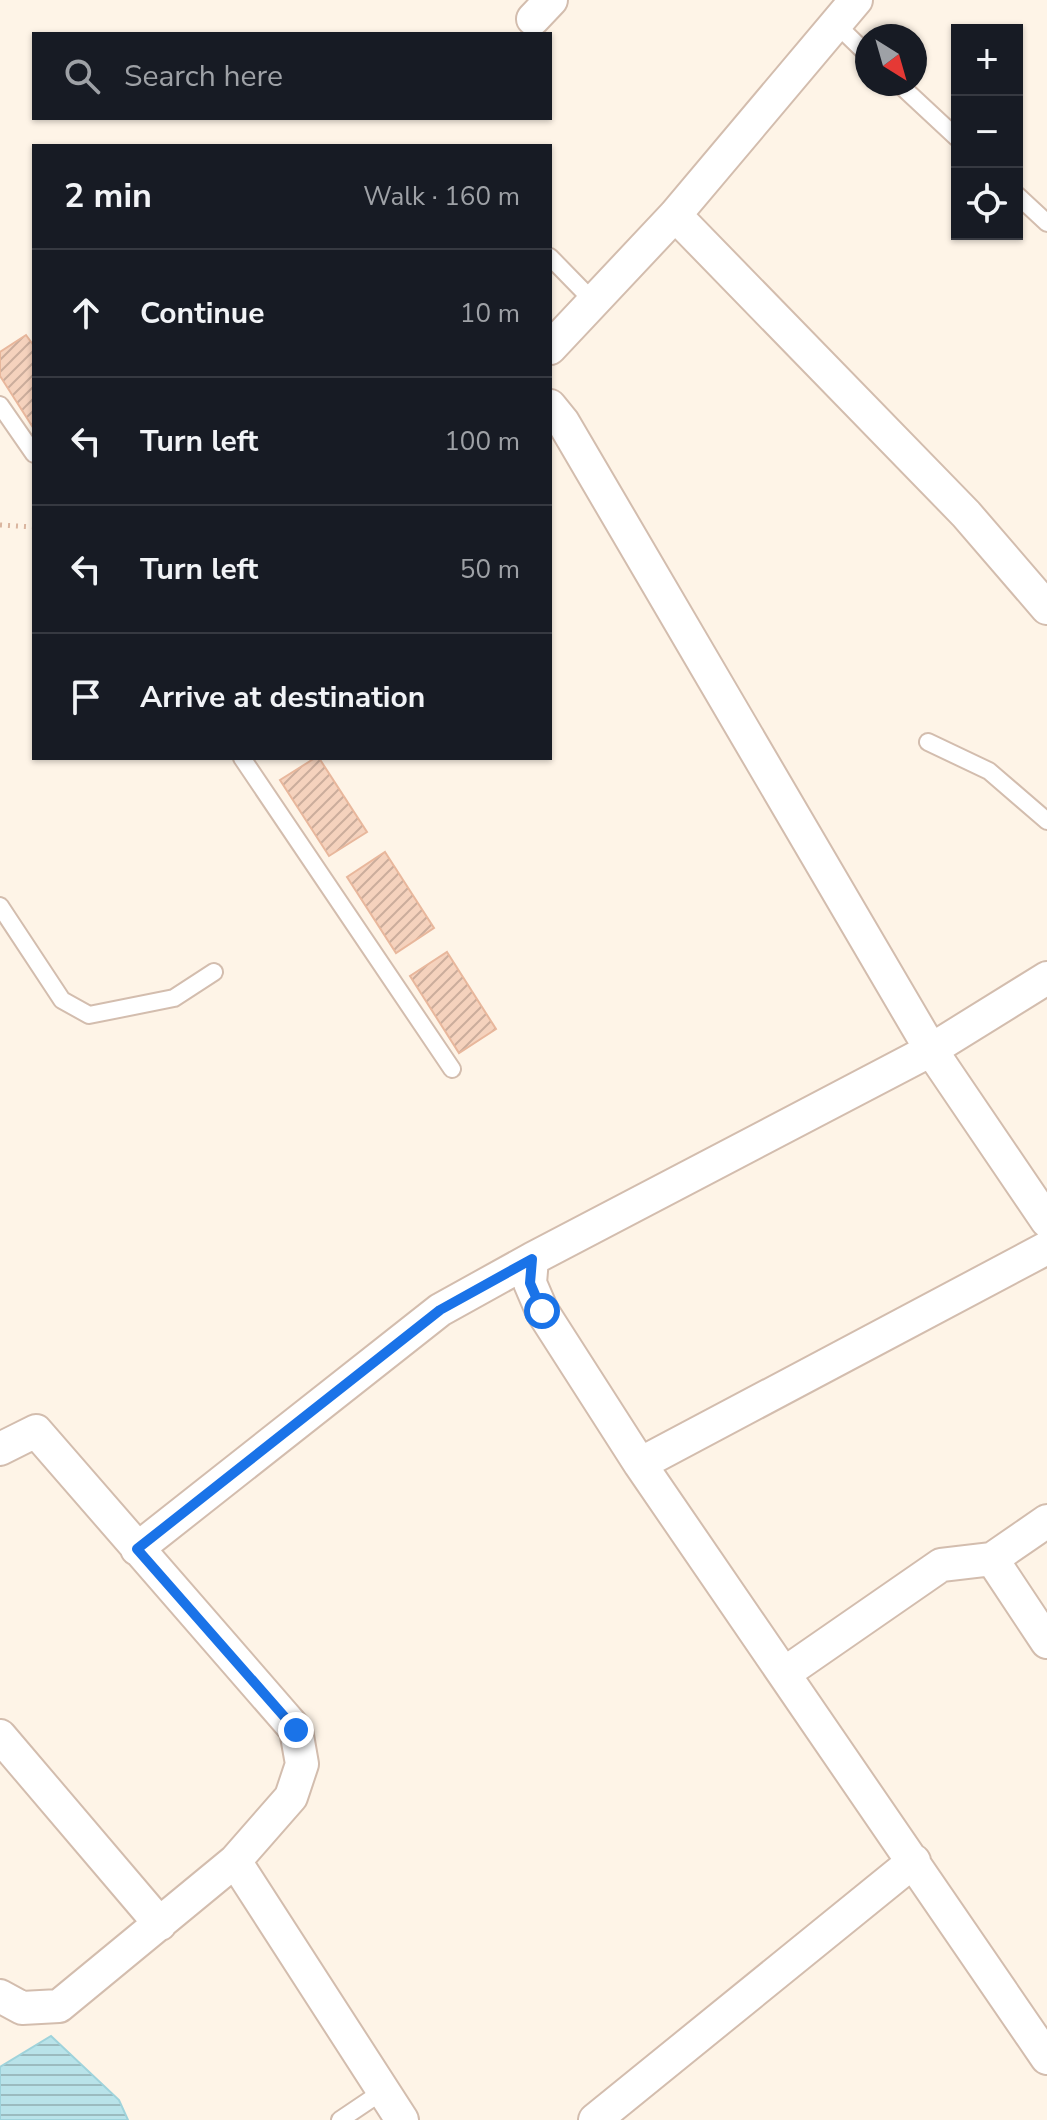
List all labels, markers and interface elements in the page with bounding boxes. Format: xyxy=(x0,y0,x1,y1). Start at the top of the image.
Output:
north arrow xyxy=(855,24,927,96)
map controls xyxy=(951,24,1023,240)
button: + xyxy=(951,24,1023,96)
search box xyxy=(32,32,552,120)
icon: search xyxy=(60,54,104,98)
text: Search here xyxy=(124,56,283,97)
button: − xyxy=(951,96,1023,168)
button: locate xyxy=(951,168,1023,240)
text: 2 min xyxy=(64,173,152,219)
text: Walk · 160 m xyxy=(363,179,520,214)
icon: ahead xyxy=(64,291,108,335)
text: Continue xyxy=(140,293,265,334)
text: 10 m xyxy=(460,296,520,331)
icon: left xyxy=(64,419,108,463)
text: Turn left xyxy=(140,421,258,462)
text: 100 m xyxy=(444,424,520,459)
icon: left xyxy=(64,547,108,591)
text: Turn left xyxy=(140,549,258,590)
text: 50 m xyxy=(460,552,520,587)
icon: arrive xyxy=(64,675,108,719)
text: Arrive at destination xyxy=(140,677,425,718)
route start xyxy=(524,1293,560,1329)
route end xyxy=(278,1712,314,1748)

